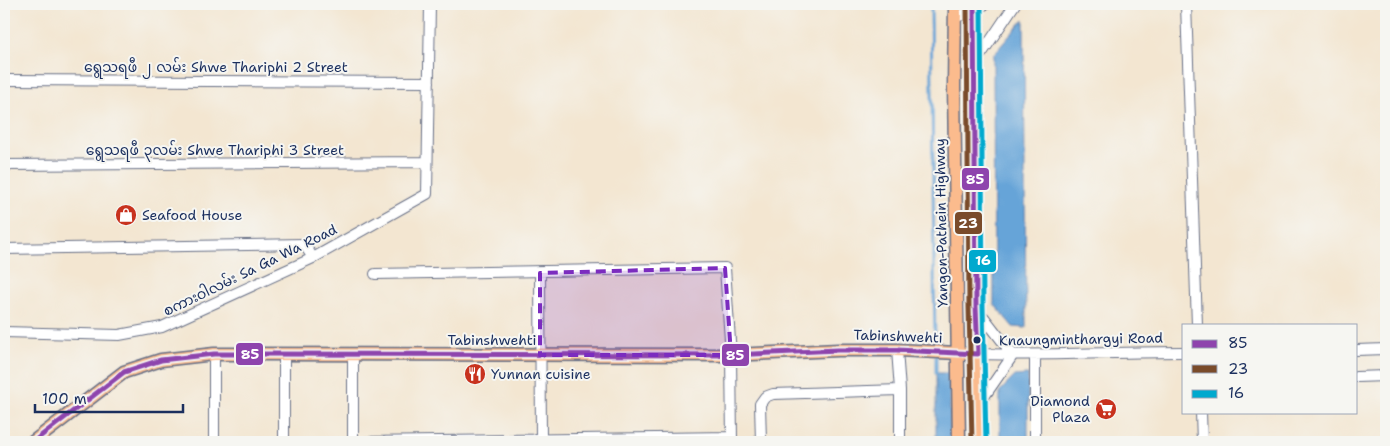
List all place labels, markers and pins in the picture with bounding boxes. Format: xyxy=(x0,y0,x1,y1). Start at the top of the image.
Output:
shop icon: Seafood House xyxy=(114,203,138,227)
place label: Seafood House xyxy=(142,206,242,224)
unlabelled marker xyxy=(972,335,982,345)
restaurant icon: Yunnan cuisine xyxy=(463,362,487,386)
place label: Yunnan cuisine xyxy=(491,365,591,383)
place label: Diamond Plaza xyxy=(1030,392,1090,426)
supermarket icon: Diamond Plaza xyxy=(1094,397,1118,421)

